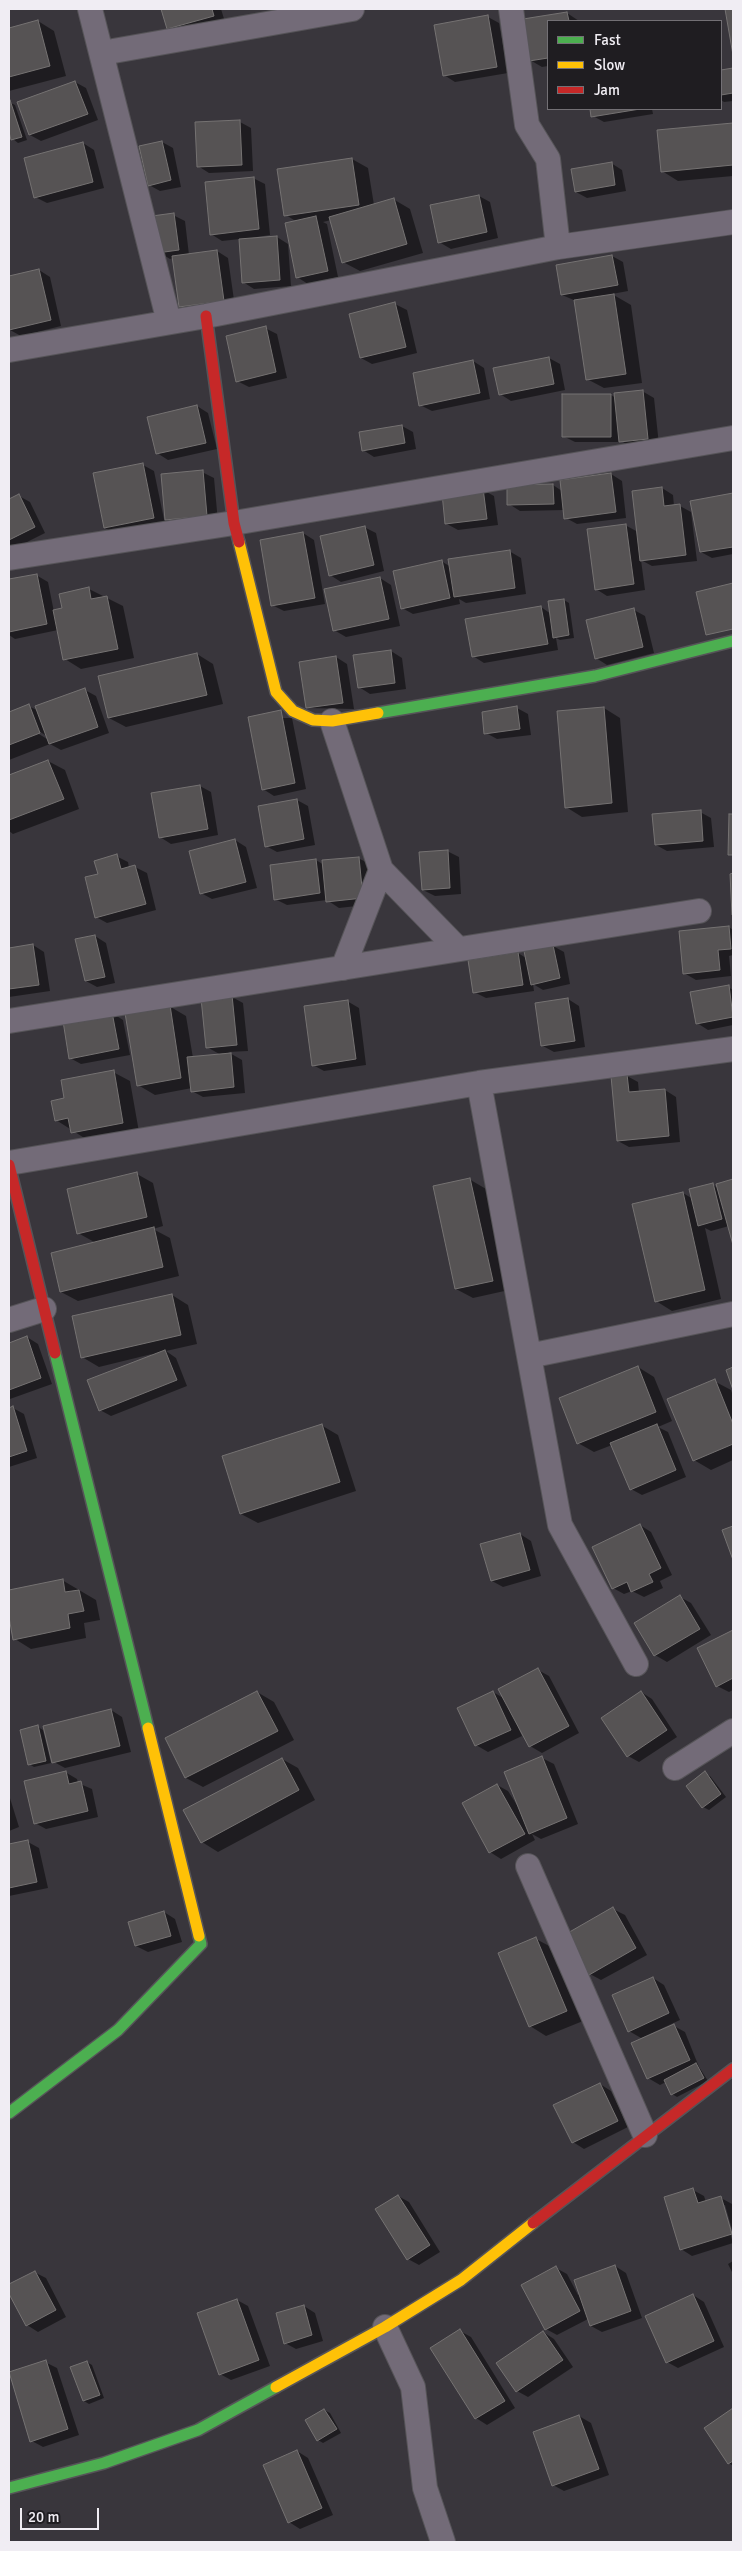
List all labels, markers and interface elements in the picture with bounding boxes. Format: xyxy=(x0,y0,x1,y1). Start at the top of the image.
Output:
legend xyxy=(547,20,722,110)
text: Fast xyxy=(594,31,621,49)
text: Slow xyxy=(594,56,625,74)
text: Jam xyxy=(594,81,620,99)
scale bar xyxy=(22,2498,101,2530)
text: 20 m xyxy=(28,2508,59,2526)

